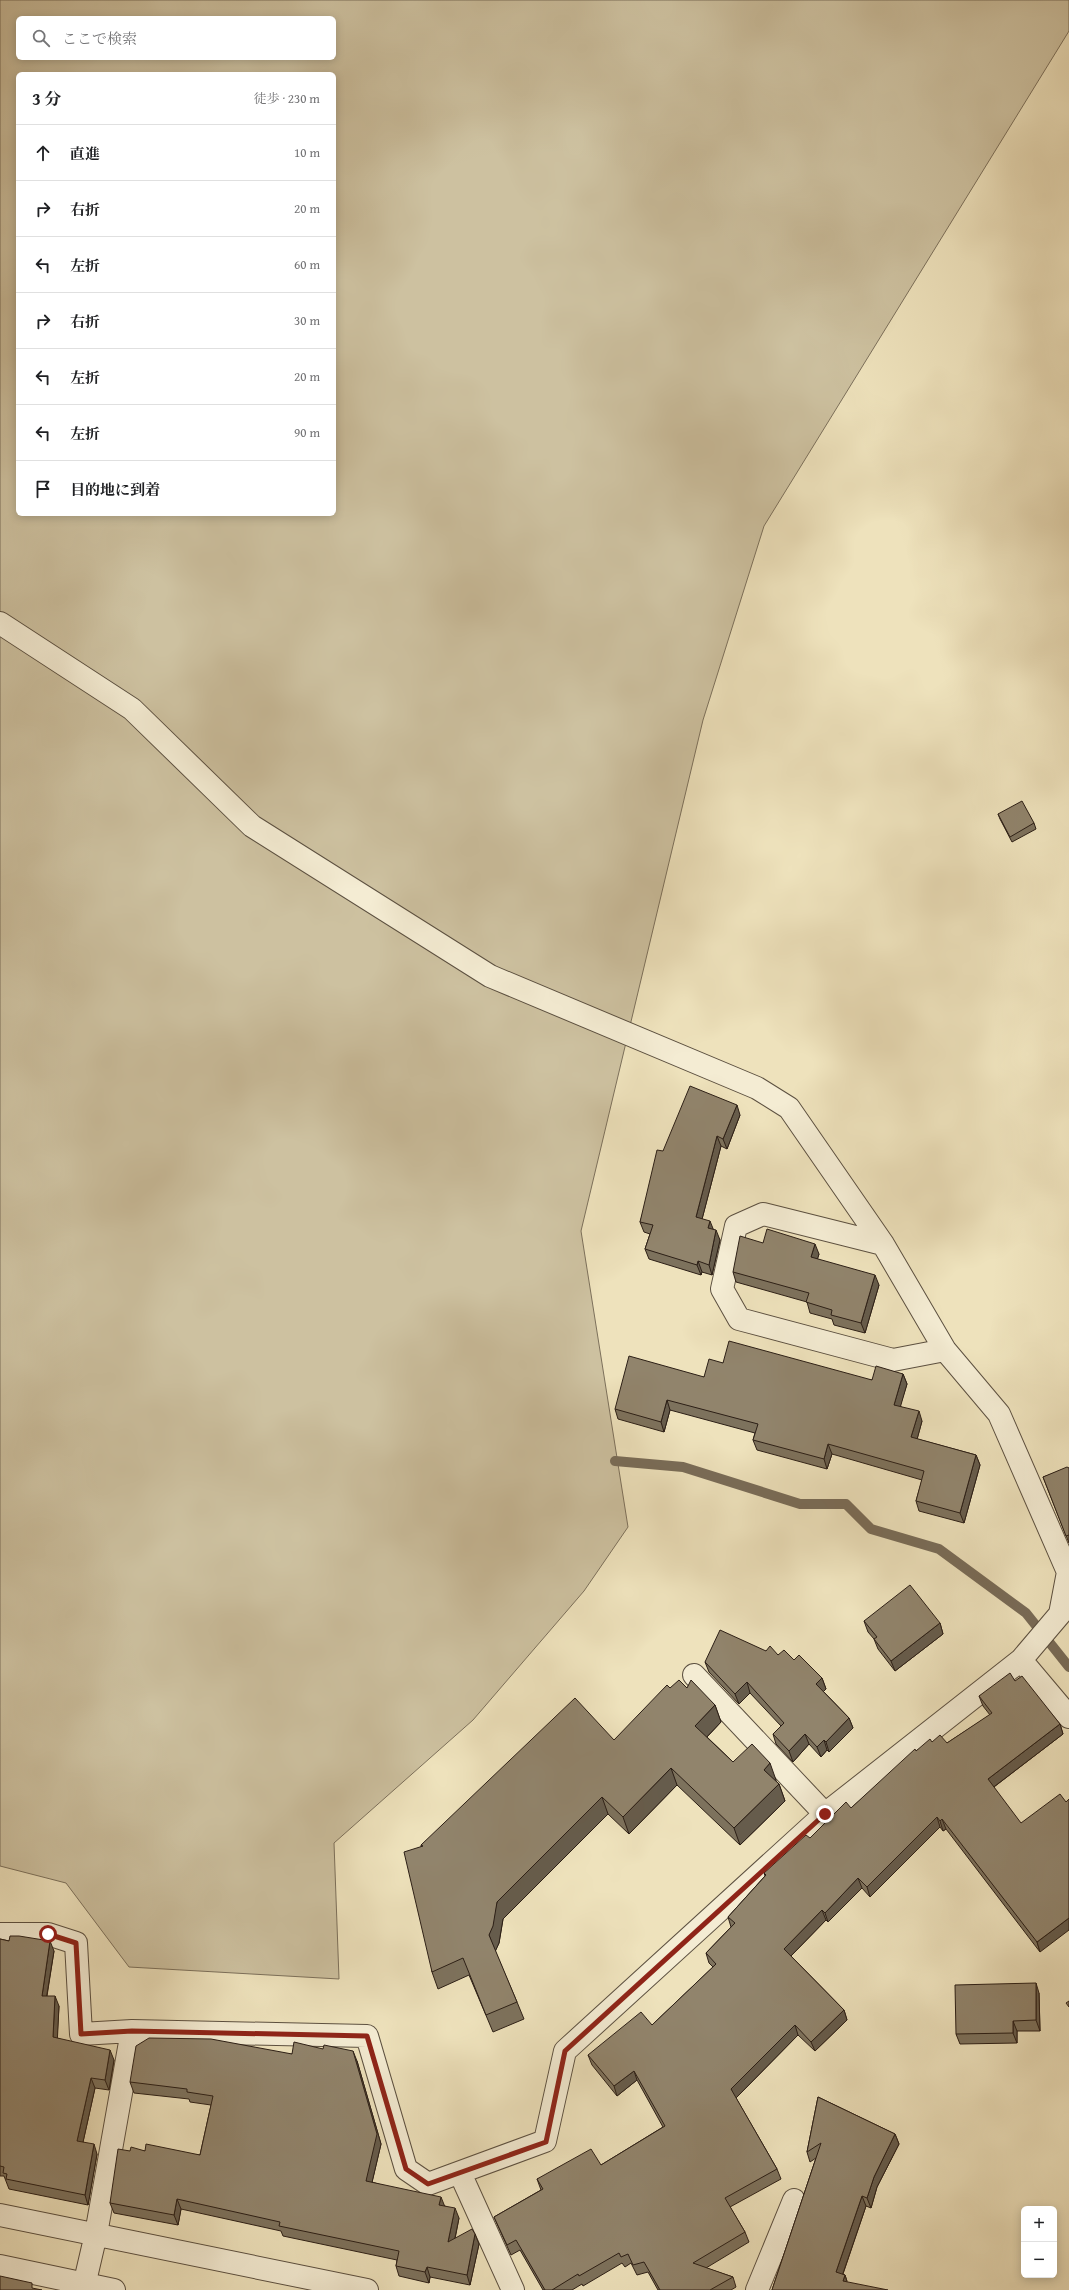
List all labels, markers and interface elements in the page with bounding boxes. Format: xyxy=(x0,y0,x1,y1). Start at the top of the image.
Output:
search box xyxy=(16,16,336,60)
icon: search xyxy=(30,27,52,49)
text: ここで検索 xyxy=(62,28,137,49)
text: 3 分 xyxy=(32,86,62,111)
text: 徒歩 · 230 m xyxy=(254,89,320,108)
icon: ahead xyxy=(32,142,54,164)
text: 直進 xyxy=(70,143,100,164)
text: 10 m xyxy=(294,143,320,162)
icon: right xyxy=(32,198,54,220)
text: 右折 xyxy=(70,199,100,220)
text: 20 m xyxy=(294,199,320,218)
icon: left xyxy=(32,254,54,276)
text: 左折 xyxy=(70,255,100,276)
text: 60 m xyxy=(294,255,320,274)
icon: right xyxy=(32,310,54,332)
text: 右折 xyxy=(70,311,100,332)
text: 30 m xyxy=(294,311,320,330)
icon: left xyxy=(32,366,54,388)
text: 左折 xyxy=(70,367,100,388)
text: 20 m xyxy=(294,367,320,386)
icon: left xyxy=(32,422,54,444)
text: 左折 xyxy=(70,423,100,444)
text: 90 m xyxy=(294,423,320,442)
icon: arrive xyxy=(32,478,54,500)
text: 目的地に到着 xyxy=(70,479,160,500)
route end xyxy=(816,1805,834,1823)
route start xyxy=(39,1925,57,1943)
map controls xyxy=(1021,2206,1057,2278)
button: + xyxy=(1021,2206,1057,2242)
button: − xyxy=(1021,2242,1057,2278)

